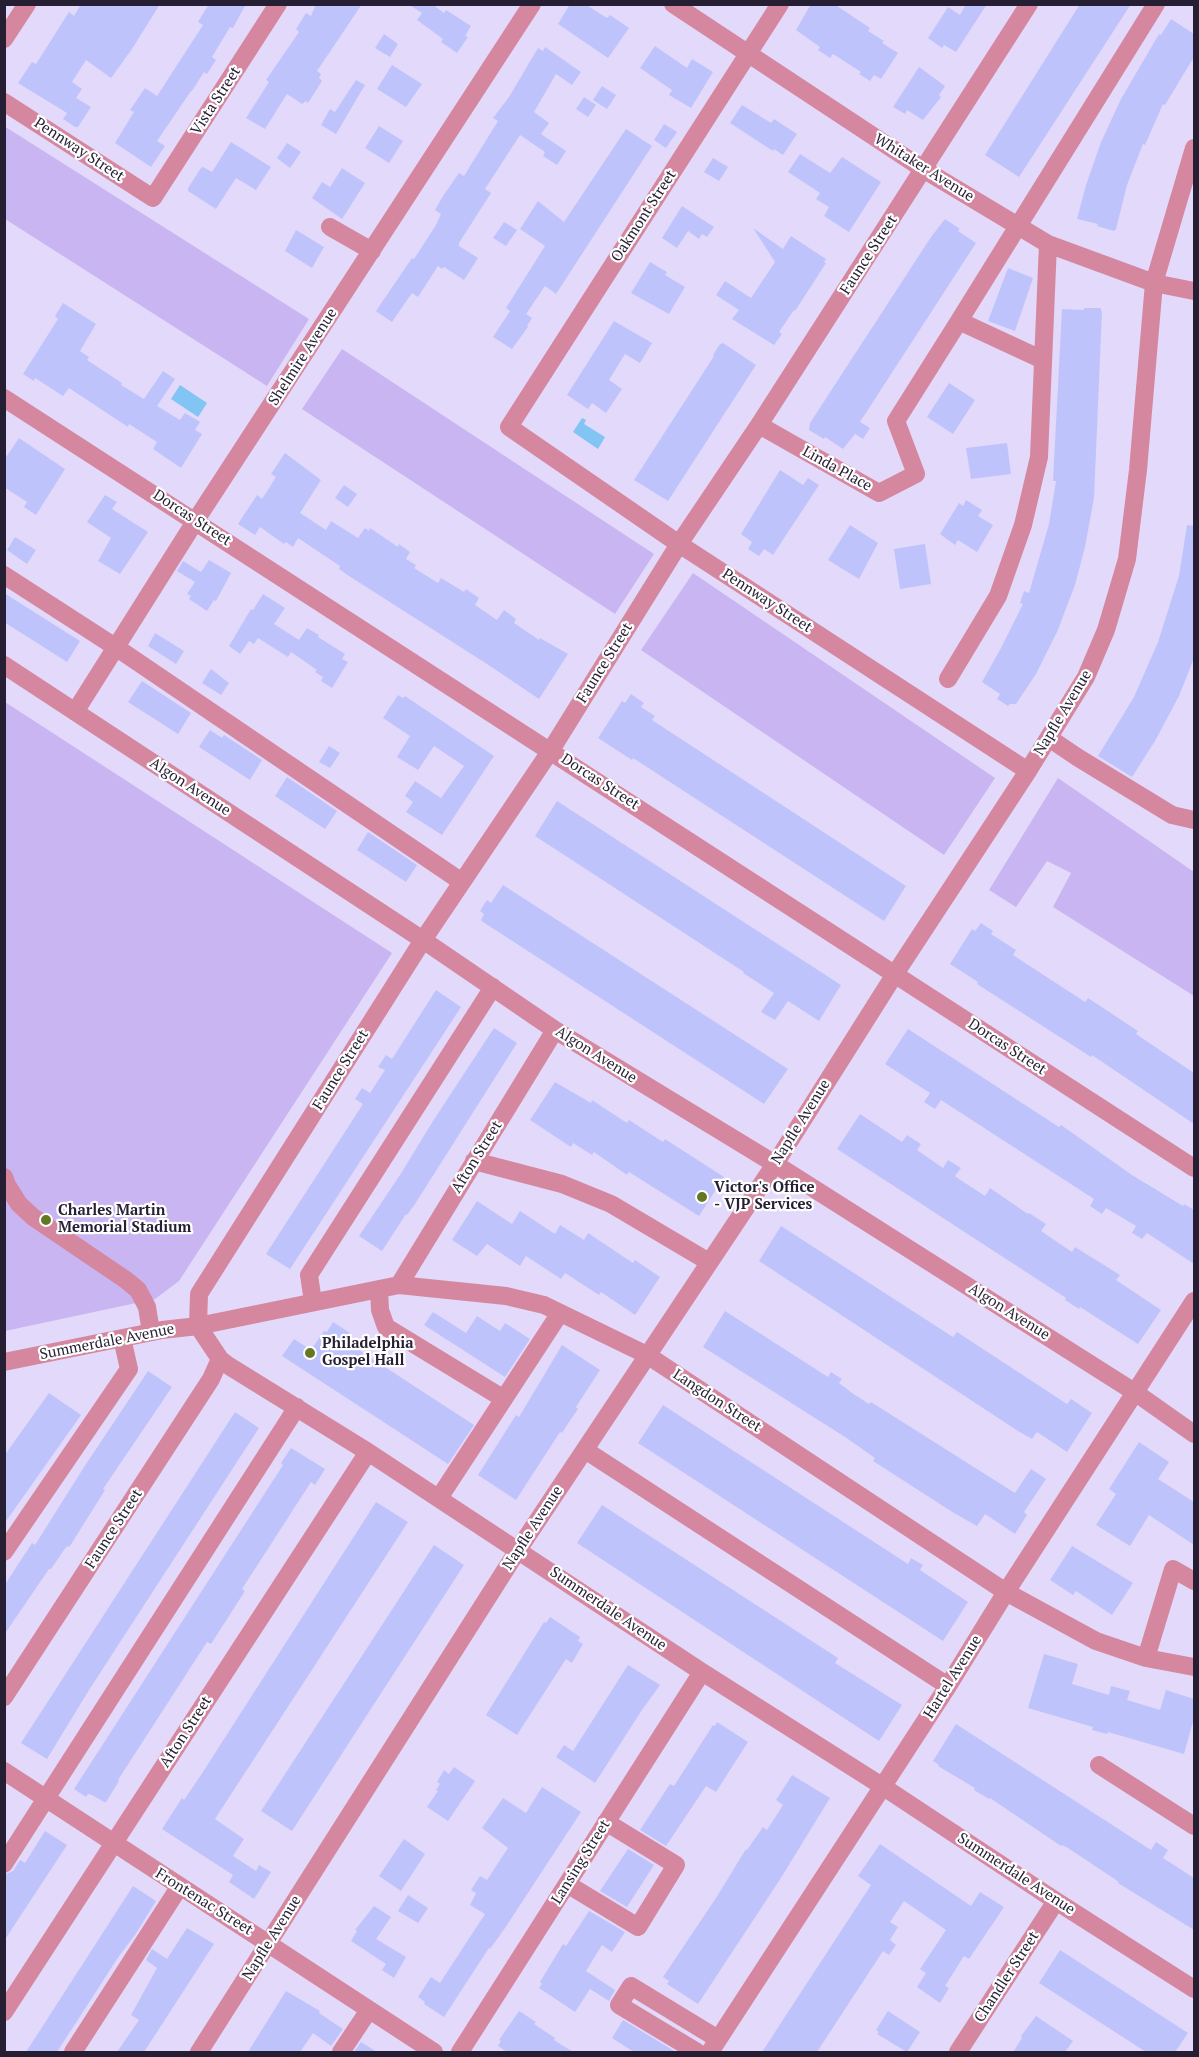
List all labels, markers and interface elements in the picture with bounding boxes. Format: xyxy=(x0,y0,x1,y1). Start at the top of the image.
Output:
street label: Vista Street xyxy=(187,63,245,139)
street label: Pennway Street xyxy=(31,114,127,186)
street label: Whitaker Avenue xyxy=(871,130,977,206)
street label: Oakmont Street xyxy=(608,167,680,265)
street label: Faunce Street xyxy=(837,212,901,298)
street label: Shelmire Avenue xyxy=(265,305,341,409)
street label: Linda Place xyxy=(799,443,875,495)
street label: Dorcas Street xyxy=(150,486,234,550)
street label: Pennway Street xyxy=(719,565,815,637)
street label: Faunce Street xyxy=(573,620,637,706)
street label: Napfle Avenue xyxy=(1030,667,1096,759)
street label: Dorcas Street xyxy=(558,750,642,814)
street label: Algon Avenue xyxy=(146,754,234,820)
street label: Dorcas Street xyxy=(965,1015,1049,1079)
street label: Algon Avenue xyxy=(552,1023,640,1087)
street label: Faunce Street xyxy=(309,1027,373,1113)
street label: Napfle Avenue xyxy=(768,1076,834,1168)
street label: Afton Street xyxy=(448,1118,506,1196)
place label: Victor's Office - VJP Services xyxy=(714,1179,815,1214)
marker: Victor's Office - VJP Services xyxy=(695,1190,709,1204)
place label: Charles Martin Memorial Stadium xyxy=(58,1202,191,1237)
marker: Charles Martin Memorial Stadium xyxy=(39,1213,53,1227)
street label: Algon Avenue xyxy=(965,1280,1053,1344)
street label: Summerdale Avenue xyxy=(38,1320,176,1364)
place label: Philadelphia Gospel Hall xyxy=(322,1335,414,1370)
marker: Philadelphia Gospel Hall xyxy=(303,1346,317,1360)
street label: Langdon Street xyxy=(669,1366,765,1436)
street label: Napfle Avenue xyxy=(499,1483,567,1573)
street label: Faunce Street xyxy=(82,1486,146,1572)
street label: Summerdale Avenue xyxy=(546,1563,670,1655)
street label: Hartel Avenue xyxy=(920,1632,986,1722)
street label: Afton Street xyxy=(156,1693,216,1771)
street label: Lansing Street xyxy=(548,1816,614,1908)
street label: Summerdale Avenue xyxy=(954,1829,1078,1919)
street label: Frontenac Street xyxy=(152,1865,256,1939)
street label: Napfle Avenue xyxy=(239,1892,305,1984)
street label: Chandler Street xyxy=(971,1928,1043,2026)

